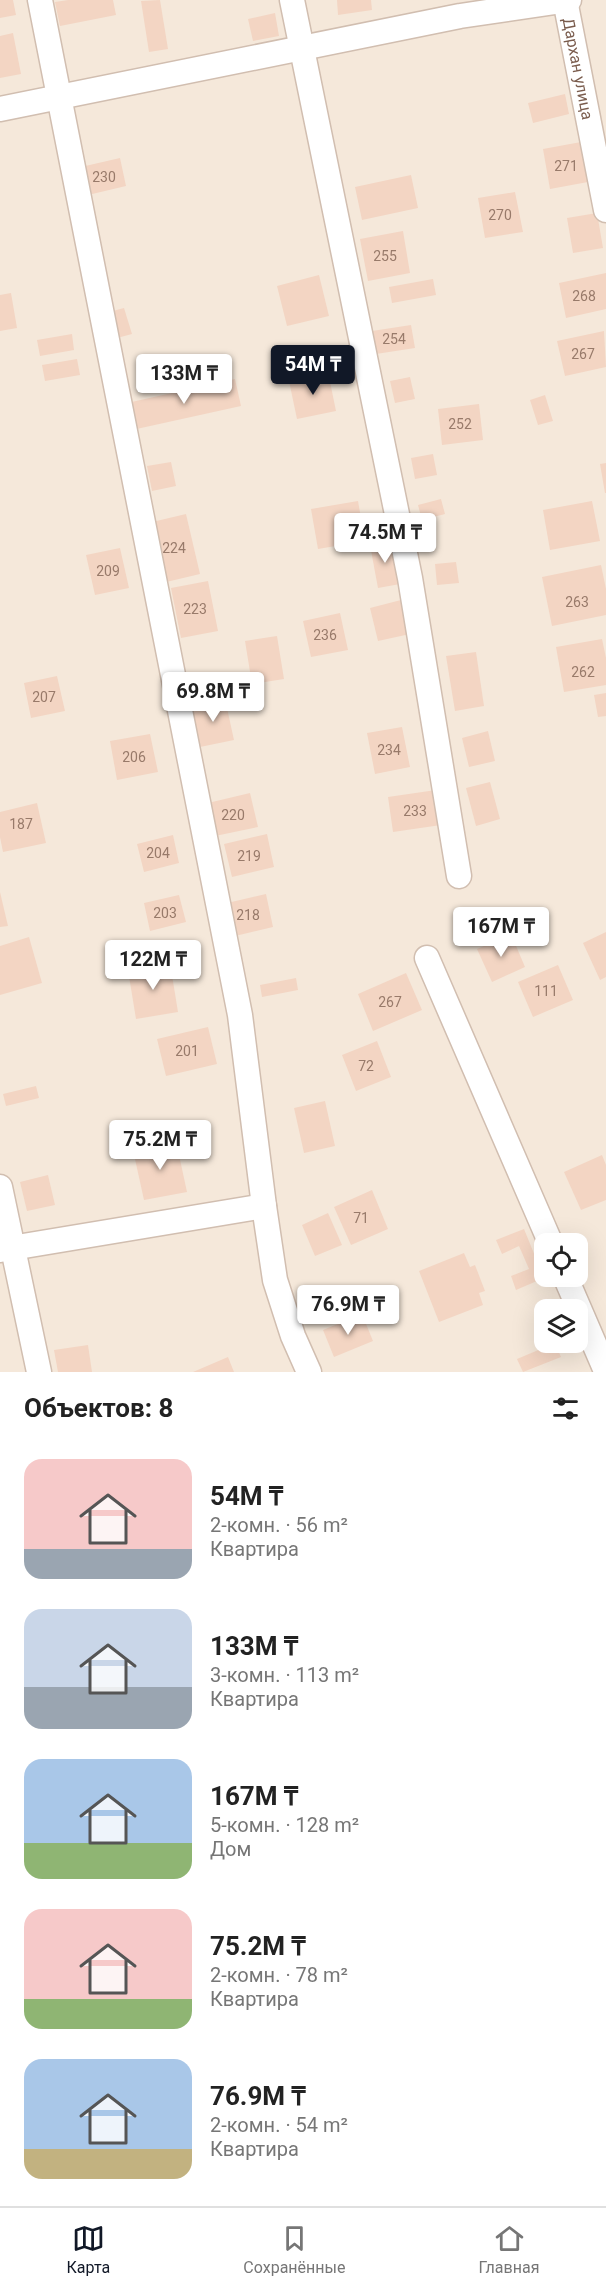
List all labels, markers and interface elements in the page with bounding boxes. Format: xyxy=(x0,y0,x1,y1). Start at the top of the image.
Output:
street label: Дархан улица xyxy=(559,16,597,121)
house number: 271 xyxy=(554,158,578,174)
house number: 230 xyxy=(92,169,116,185)
house number: 270 xyxy=(488,207,512,223)
house number: 255 xyxy=(373,248,397,264)
house number: 268 xyxy=(572,288,596,304)
house number: 254 xyxy=(382,331,406,347)
pin: 54M ₸ xyxy=(271,345,355,396)
house number: 267 xyxy=(571,346,595,362)
text: 54M ₸ xyxy=(285,352,341,376)
pin: 133M ₸ xyxy=(135,354,233,405)
text: 133M ₸ xyxy=(150,361,218,385)
house number: 252 xyxy=(448,416,472,432)
pin: 74.5M ₸ xyxy=(330,513,440,564)
text: 74.5M ₸ xyxy=(348,520,422,544)
house number: 224 xyxy=(162,540,186,556)
house number: 209 xyxy=(96,563,120,579)
house number: 263 xyxy=(565,594,589,610)
house number: 223 xyxy=(183,601,207,617)
house number: 236 xyxy=(313,627,337,643)
house number: 262 xyxy=(571,664,595,680)
pin: 69.8M ₸ xyxy=(158,672,268,723)
text: 69.8M ₸ xyxy=(176,679,250,703)
house number: 207 xyxy=(32,689,56,705)
house number: 234 xyxy=(377,742,401,758)
house number: 206 xyxy=(122,749,146,765)
house number: 233 xyxy=(403,803,427,819)
house number: 220 xyxy=(221,807,245,823)
house number: 187 xyxy=(9,816,33,832)
house number: 204 xyxy=(146,845,170,861)
house number: 219 xyxy=(237,848,261,864)
house number: 203 xyxy=(153,905,177,921)
house number: 218 xyxy=(236,907,260,923)
pin: 167M ₸ xyxy=(452,907,550,958)
text: 167M ₸ xyxy=(467,914,535,938)
pin: 122M ₸ xyxy=(104,940,202,991)
text: 122M ₸ xyxy=(119,947,187,971)
house number: 111 xyxy=(534,983,558,999)
house number: 267 xyxy=(378,994,402,1010)
house number: 201 xyxy=(175,1043,199,1059)
house number: 72 xyxy=(358,1058,374,1074)
pin: 75.2M ₸ xyxy=(105,1120,215,1171)
text: 75.2M ₸ xyxy=(123,1127,197,1151)
house number: 71 xyxy=(353,1210,369,1226)
map controls xyxy=(534,1233,588,1353)
button: locate xyxy=(534,1233,588,1287)
pin: 76.9M ₸ xyxy=(293,1285,403,1336)
text: 76.9M ₸ xyxy=(311,1292,385,1316)
button: layers xyxy=(534,1299,588,1353)
icon: filters xyxy=(549,1392,582,1425)
text: Объектов: 8 xyxy=(24,1393,173,1423)
text: 54M ₸ xyxy=(210,1481,283,1511)
icon: home xyxy=(72,1483,144,1555)
text: 2-комн. · 56 m² xyxy=(210,1513,348,1537)
text: Квартира xyxy=(210,1537,299,1561)
text: 133M ₸ xyxy=(210,1631,298,1661)
icon: home xyxy=(72,1633,144,1705)
text: 3-комн. · 113 m² xyxy=(210,1663,359,1687)
text: Квартира xyxy=(210,1687,299,1711)
text: 167M ₸ xyxy=(210,1781,298,1811)
icon: home xyxy=(72,1783,144,1855)
text: 5-комн. · 128 m² xyxy=(210,1813,359,1837)
text: Дом xyxy=(210,1837,251,1861)
text: 75.2M ₸ xyxy=(210,1931,306,1961)
icon: home xyxy=(72,1933,144,2005)
text: 2-комн. · 78 m² xyxy=(210,1963,348,1987)
text: Квартира xyxy=(210,1987,299,2011)
text: 76.9M ₸ xyxy=(210,2081,306,2111)
icon: home xyxy=(72,2083,144,2155)
text: 2-комн. · 54 m² xyxy=(210,2113,348,2137)
text: Квартира xyxy=(210,2137,299,2161)
tab: Карта xyxy=(67,2222,110,2277)
tab: Сохранённые xyxy=(243,2222,345,2277)
tab: Главная xyxy=(479,2222,539,2277)

